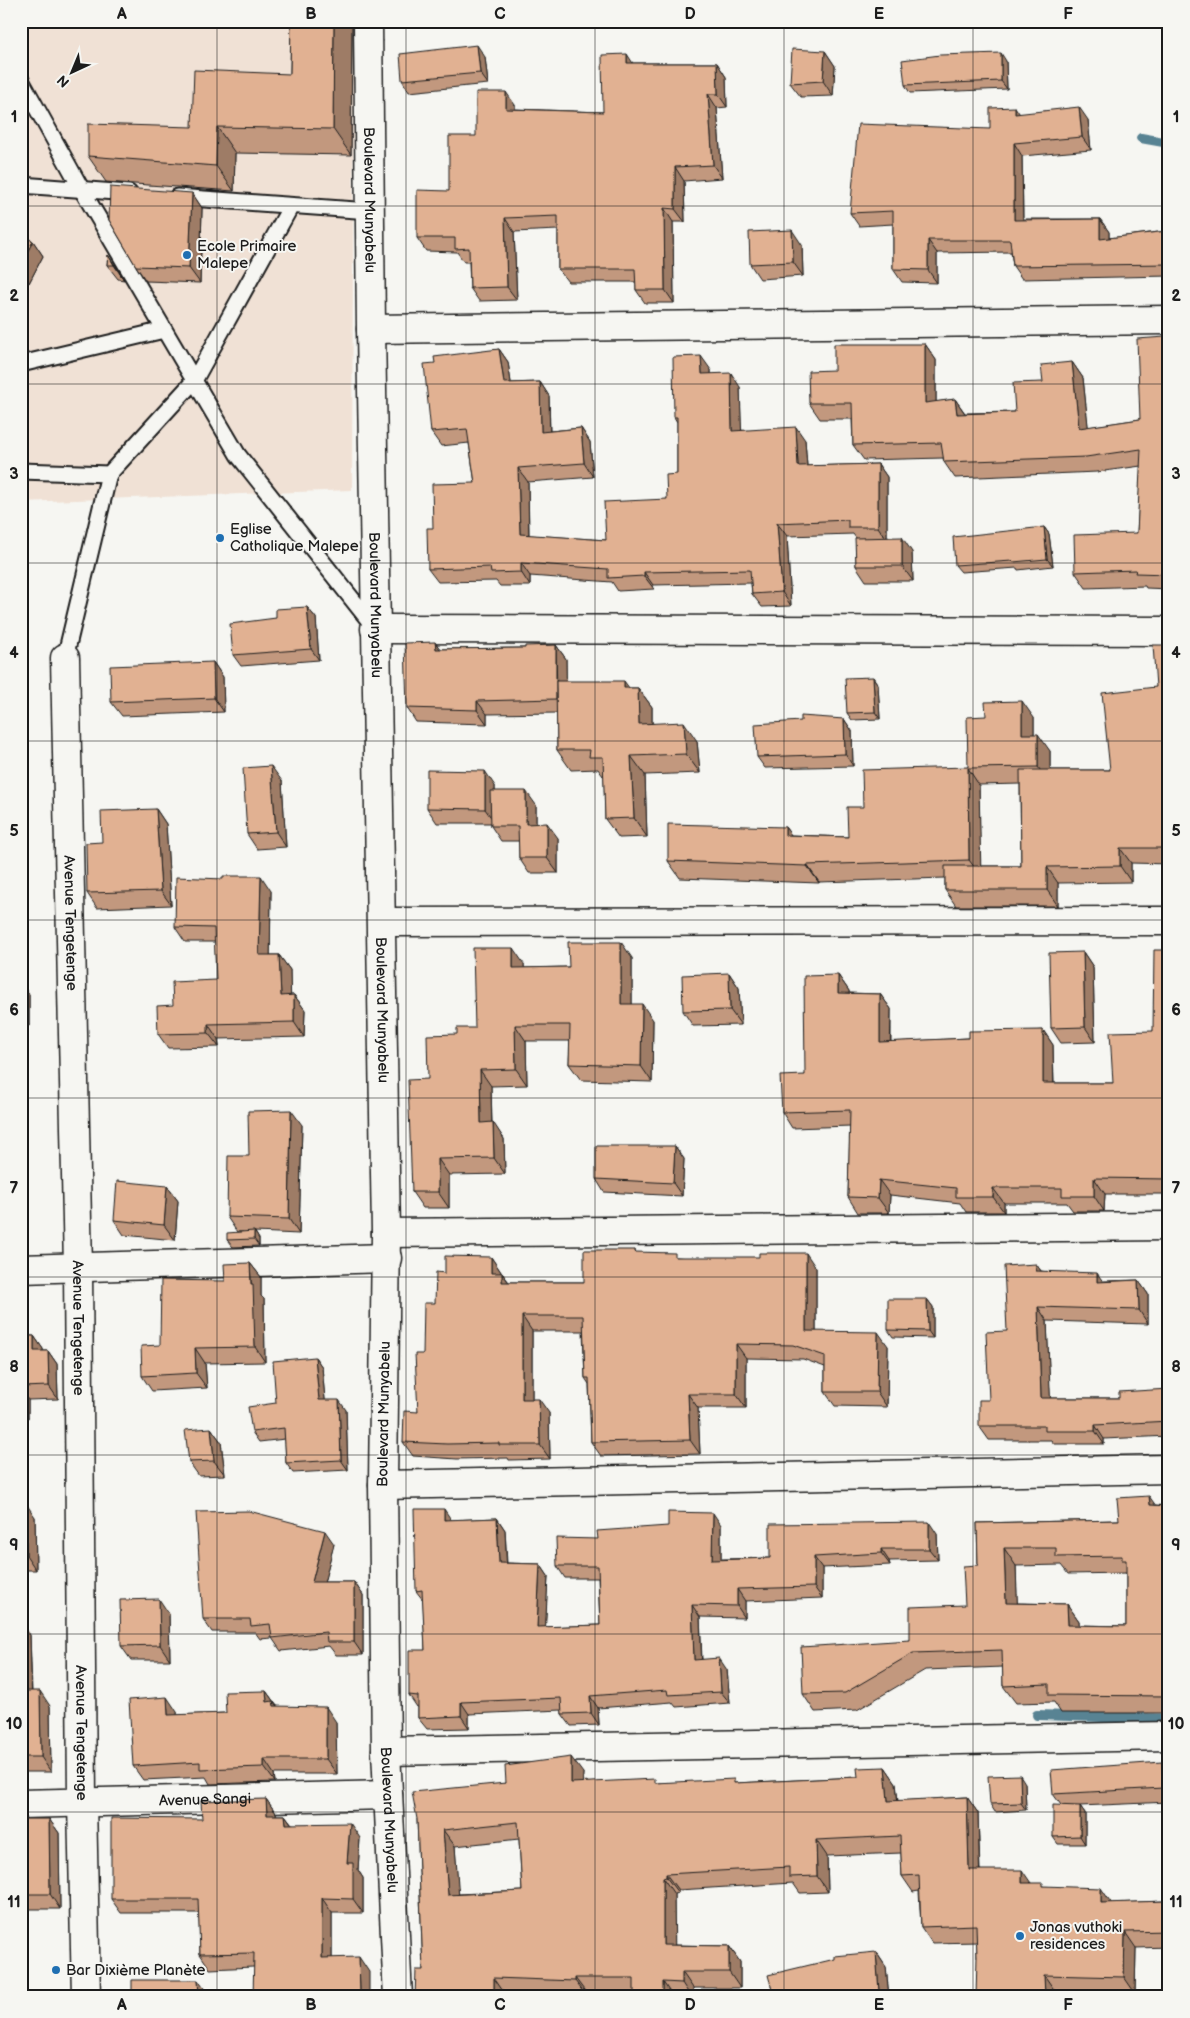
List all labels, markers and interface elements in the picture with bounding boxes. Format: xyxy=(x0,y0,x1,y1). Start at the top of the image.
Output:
text: A xyxy=(116,5,127,24)
text: B xyxy=(305,5,317,24)
text: C xyxy=(494,5,506,24)
text: D xyxy=(684,5,696,24)
text: E xyxy=(874,5,884,24)
text: F xyxy=(1063,5,1073,24)
north arrow xyxy=(48,48,98,98)
text: N xyxy=(54,71,73,91)
text: 1 xyxy=(11,108,17,127)
text: 1 xyxy=(1173,108,1179,127)
street label: Boulevard Munyabelu xyxy=(360,127,380,273)
place label: Ecole Primaire Malepe xyxy=(197,237,296,273)
marker: Ecole Primaire Malepe xyxy=(181,249,193,261)
text: 2 xyxy=(9,287,19,306)
text: 2 xyxy=(1171,287,1181,306)
text: 3 xyxy=(9,465,19,484)
text: 3 xyxy=(1171,465,1181,484)
place label: Eglise Catholique Malepe xyxy=(230,520,359,556)
marker: Eglise Catholique Malepe xyxy=(214,532,226,544)
street label: Boulevard Munyabelu xyxy=(365,532,386,678)
text: 4 xyxy=(9,644,19,663)
text: 4 xyxy=(1171,644,1181,663)
text: 5 xyxy=(9,822,19,841)
text: 5 xyxy=(1171,822,1181,841)
street label: Avenue Tengetenge xyxy=(60,855,82,991)
street label: Boulevard Munyabelu xyxy=(372,937,393,1083)
text: 6 xyxy=(9,1001,19,1020)
text: 6 xyxy=(1171,1001,1181,1020)
text: 7 xyxy=(10,1179,19,1198)
text: 7 xyxy=(1172,1179,1181,1198)
street label: Avenue Tengetenge xyxy=(68,1260,88,1396)
street label: Boulevard Munyabelu xyxy=(373,1341,395,1487)
text: 8 xyxy=(9,1358,19,1377)
text: 8 xyxy=(1171,1358,1181,1377)
text: 9 xyxy=(9,1536,19,1555)
text: 9 xyxy=(1171,1536,1181,1555)
street label: Avenue Tengetenge xyxy=(71,1665,91,1801)
text: 10 xyxy=(6,1715,22,1734)
text: 10 xyxy=(1168,1715,1184,1734)
street label: Boulevard Munyabelu xyxy=(376,1746,402,1893)
street label: Avenue Sangi xyxy=(159,1789,251,1810)
text: 11 xyxy=(7,1893,21,1912)
text: 11 xyxy=(1169,1893,1183,1912)
place label: Jonas vuthoki residences xyxy=(1030,1918,1122,1954)
marker: Jonas vuthoki residences xyxy=(1014,1930,1026,1942)
place label: Bar Dixième Planète xyxy=(66,1961,205,1980)
marker: Bar Dixième Planète xyxy=(50,1964,62,1976)
text: A xyxy=(116,1996,127,2015)
text: B xyxy=(305,1996,317,2015)
text: C xyxy=(494,1996,506,2015)
text: D xyxy=(684,1996,696,2015)
text: E xyxy=(874,1996,884,2015)
text: F xyxy=(1063,1996,1073,2015)

